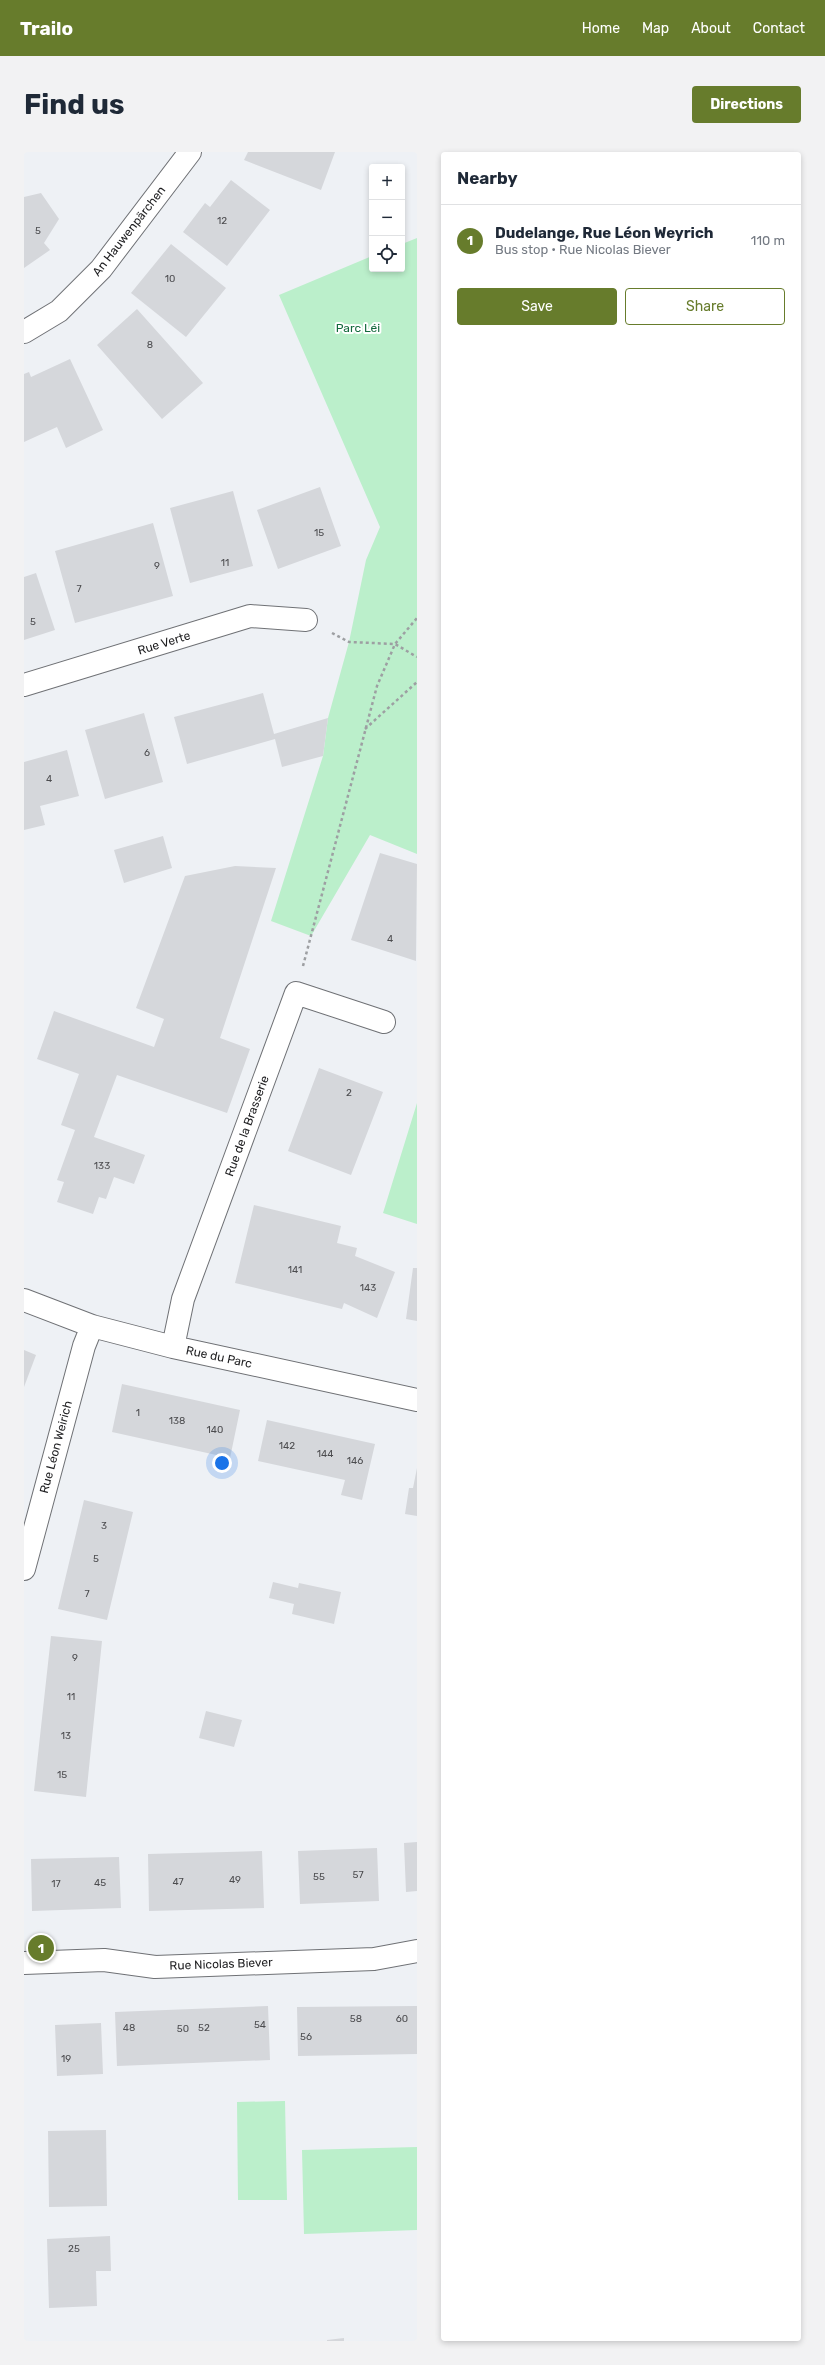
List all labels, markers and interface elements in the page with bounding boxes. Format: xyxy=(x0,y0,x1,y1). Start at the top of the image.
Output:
text: Trailo xyxy=(20,17,73,40)
text: Home xyxy=(582,20,620,37)
text: Map xyxy=(642,20,669,37)
text: About xyxy=(691,20,731,37)
text: Contact xyxy=(753,20,805,37)
button: Directions xyxy=(692,86,801,123)
text: Find us xyxy=(24,88,124,121)
map controls xyxy=(369,164,405,272)
button: + xyxy=(369,164,405,200)
text: Nearby xyxy=(457,168,518,188)
street label: An Hauwenpärchen xyxy=(90,183,168,279)
button: − xyxy=(369,200,405,236)
house number: 12 xyxy=(217,215,227,227)
text: Dudelange, Rue Léon Weyrich xyxy=(495,224,713,242)
house number: 5 xyxy=(35,225,41,237)
text: 1 xyxy=(467,233,473,248)
text: 110 m xyxy=(751,233,785,248)
button: locate xyxy=(369,236,405,272)
text: Bus stop · Rue Nicolas Biever xyxy=(495,242,671,257)
house number: 10 xyxy=(165,273,175,285)
button: Save xyxy=(457,288,617,325)
button: Share xyxy=(625,288,785,325)
park label: Parc Léi xyxy=(336,321,380,335)
house number: 8 xyxy=(147,339,153,351)
house number: 15 xyxy=(314,527,324,539)
house number: 11 xyxy=(221,557,229,569)
house number: 9 xyxy=(154,560,160,572)
house number: 7 xyxy=(76,583,82,595)
house number: 5 xyxy=(30,616,36,628)
street label: Rue Verte xyxy=(136,628,192,658)
house number: 6 xyxy=(144,747,150,759)
house number: 4 xyxy=(46,773,52,785)
house number: 4 xyxy=(387,933,393,945)
street label: Rue de la Brasserie xyxy=(222,1073,272,1178)
house number: 2 xyxy=(346,1087,352,1099)
house number: 133 xyxy=(94,1160,110,1172)
house number: 141 xyxy=(288,1264,302,1276)
house number: 143 xyxy=(360,1282,376,1294)
street label: Rue du Parc xyxy=(185,1343,254,1371)
street label: Rue Léon Weirich xyxy=(37,1399,75,1495)
house number: 1 xyxy=(136,1407,140,1419)
house number: 138 xyxy=(169,1415,185,1427)
house number: 140 xyxy=(207,1424,223,1436)
house number: 142 xyxy=(279,1440,295,1452)
house number: 144 xyxy=(317,1448,333,1460)
your location xyxy=(212,1453,232,1473)
house number: 146 xyxy=(347,1455,363,1467)
house number: 3 xyxy=(101,1520,107,1532)
house number: 5 xyxy=(93,1553,99,1565)
house number: 7 xyxy=(84,1588,90,1600)
house number: 9 xyxy=(72,1652,78,1664)
house number: 11 xyxy=(67,1691,75,1703)
house number: 13 xyxy=(61,1730,71,1742)
house number: 15 xyxy=(57,1769,67,1781)
house number: 57 xyxy=(352,1869,364,1881)
house number: 55 xyxy=(313,1871,325,1883)
house number: 49 xyxy=(229,1874,241,1886)
house number: 47 xyxy=(172,1876,184,1888)
house number: 45 xyxy=(94,1877,106,1889)
house number: 17 xyxy=(51,1878,61,1890)
pin: 1 xyxy=(28,1933,54,1963)
street label: Rue Nicolas Biever xyxy=(169,1955,273,1973)
house number: 58 xyxy=(350,2013,362,2025)
house number: 60 xyxy=(396,2013,408,2025)
house number: 54 xyxy=(254,2019,266,2031)
house number: 48 xyxy=(123,2022,135,2034)
house number: 52 xyxy=(198,2022,210,2034)
house number: 50 xyxy=(177,2023,189,2035)
house number: 56 xyxy=(300,2031,312,2043)
house number: 19 xyxy=(61,2053,71,2065)
house number: 25 xyxy=(68,2243,80,2255)

